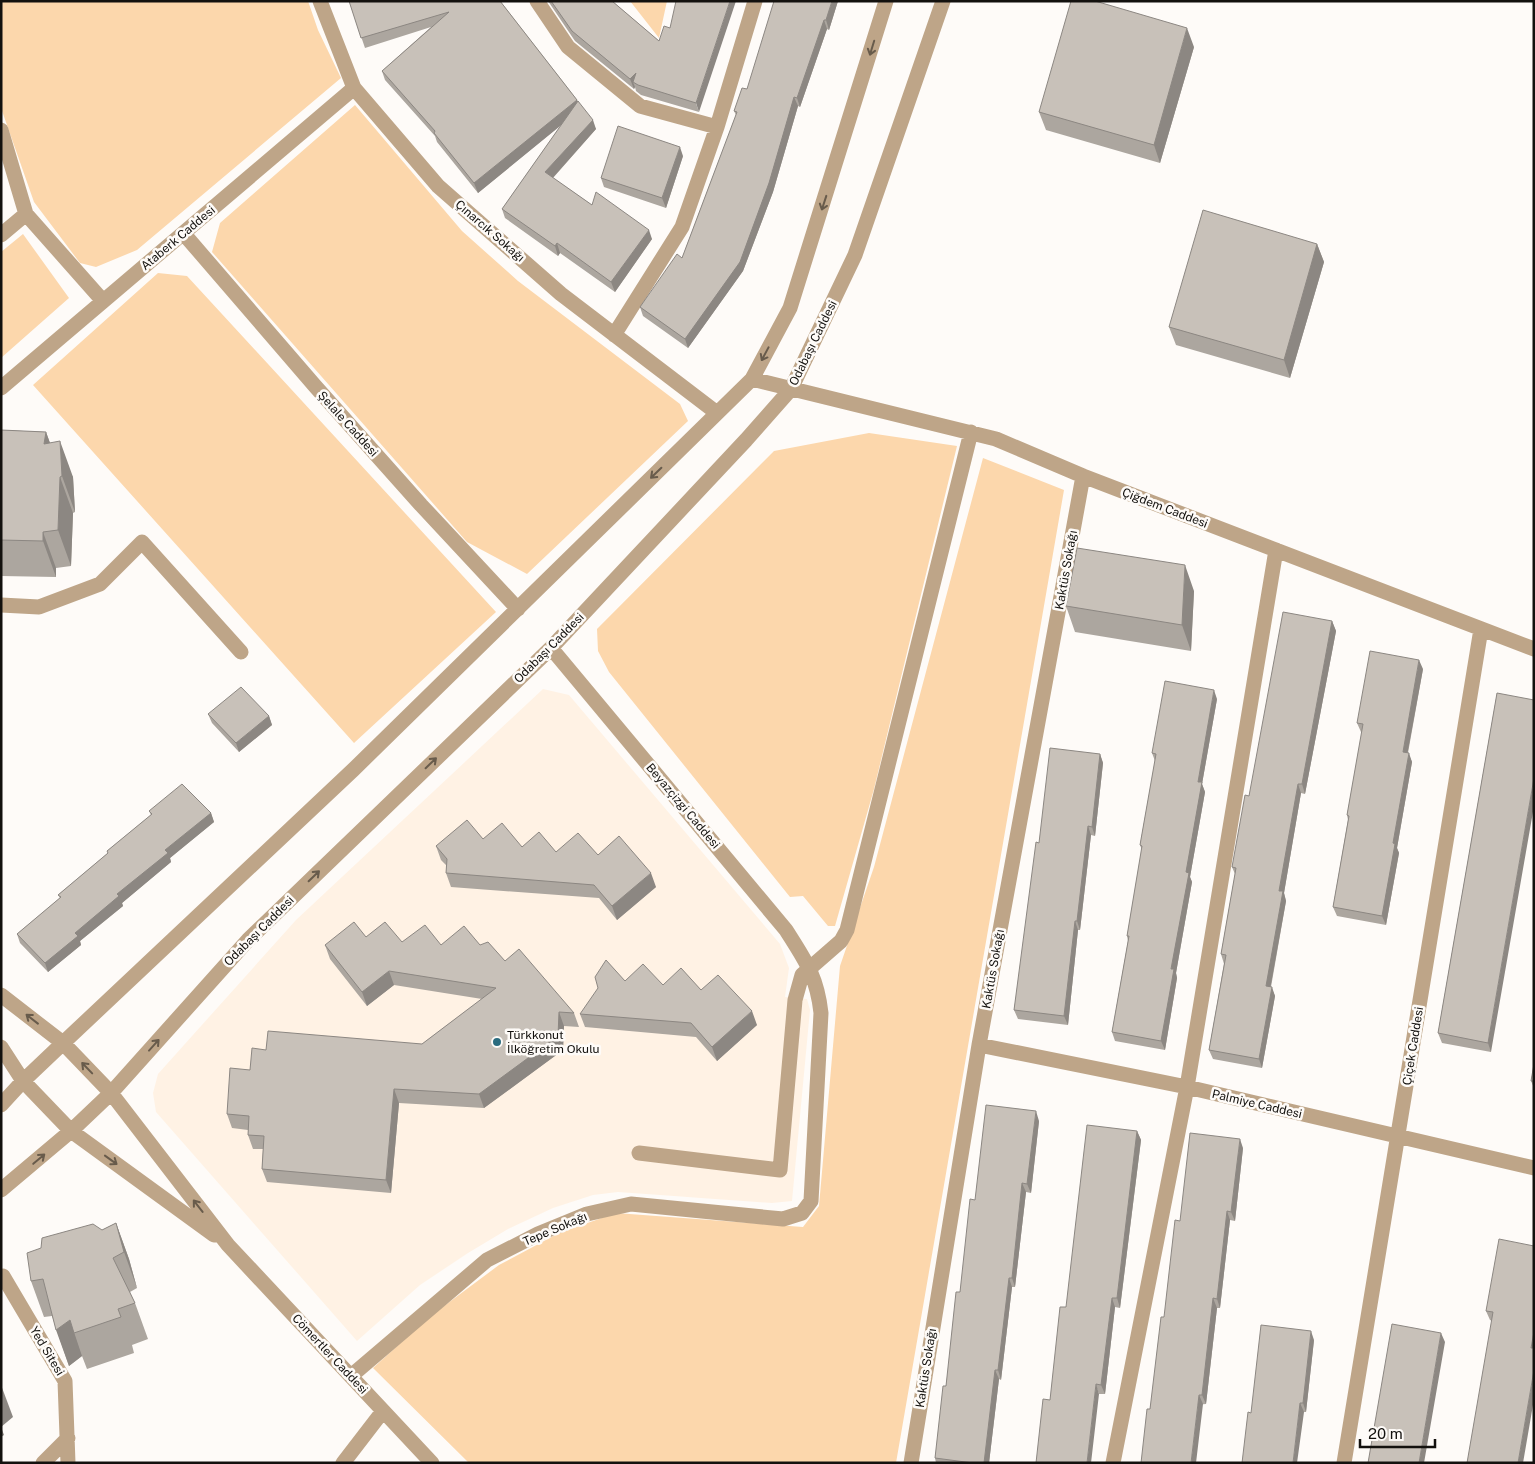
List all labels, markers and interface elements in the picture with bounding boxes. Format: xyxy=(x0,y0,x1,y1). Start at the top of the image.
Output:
one-way arrow xyxy=(866,40,876,56)
one-way arrow xyxy=(818,195,828,211)
street label: Çınarcık Sokağı xyxy=(453,197,527,265)
street label: Ataberk Caddesi xyxy=(138,203,218,273)
street label: Odabaşı Caddesi xyxy=(786,298,840,388)
one-way arrow xyxy=(760,346,769,361)
street label: Şelale Caddesi xyxy=(315,388,381,460)
one-way arrow xyxy=(650,467,662,479)
street label: Çiğdem Caddesi xyxy=(1120,485,1210,531)
street label: Kaktüs Sokağı xyxy=(1052,529,1080,611)
street label: Odabaşı Caddesi xyxy=(511,610,587,686)
one-way arrow xyxy=(425,757,437,769)
street label: Beyazçizgi Caddesi xyxy=(643,761,723,851)
one-way arrow xyxy=(308,870,320,882)
street label: Odabaşı Caddesi xyxy=(221,893,297,969)
street label: Kaktüs Sokağı xyxy=(979,928,1007,1010)
street label: Çiçek Caddesi xyxy=(1400,1006,1426,1086)
one-way arrow xyxy=(26,1014,39,1025)
place label: Türkkonut İlköğretim Okulu xyxy=(507,1028,600,1056)
marker: Türkkonut İlköğretim Okulu xyxy=(491,1036,503,1048)
one-way arrow xyxy=(148,1038,160,1051)
one-way arrow xyxy=(81,1062,93,1075)
street label: Palmiye Caddesi xyxy=(1211,1087,1303,1121)
one-way arrow xyxy=(33,1154,46,1165)
one-way arrow xyxy=(104,1155,118,1165)
one-way arrow xyxy=(193,1199,203,1213)
street label: Tepe Sokağı xyxy=(521,1209,589,1249)
street label: Cömertler Caddesi xyxy=(289,1311,371,1397)
street label: Yed Sitesi xyxy=(27,1324,67,1378)
street label: Kaktüs Sokağı xyxy=(913,1327,939,1409)
scale bar xyxy=(1360,1416,1435,1448)
text: 20 m xyxy=(1368,1425,1403,1442)

